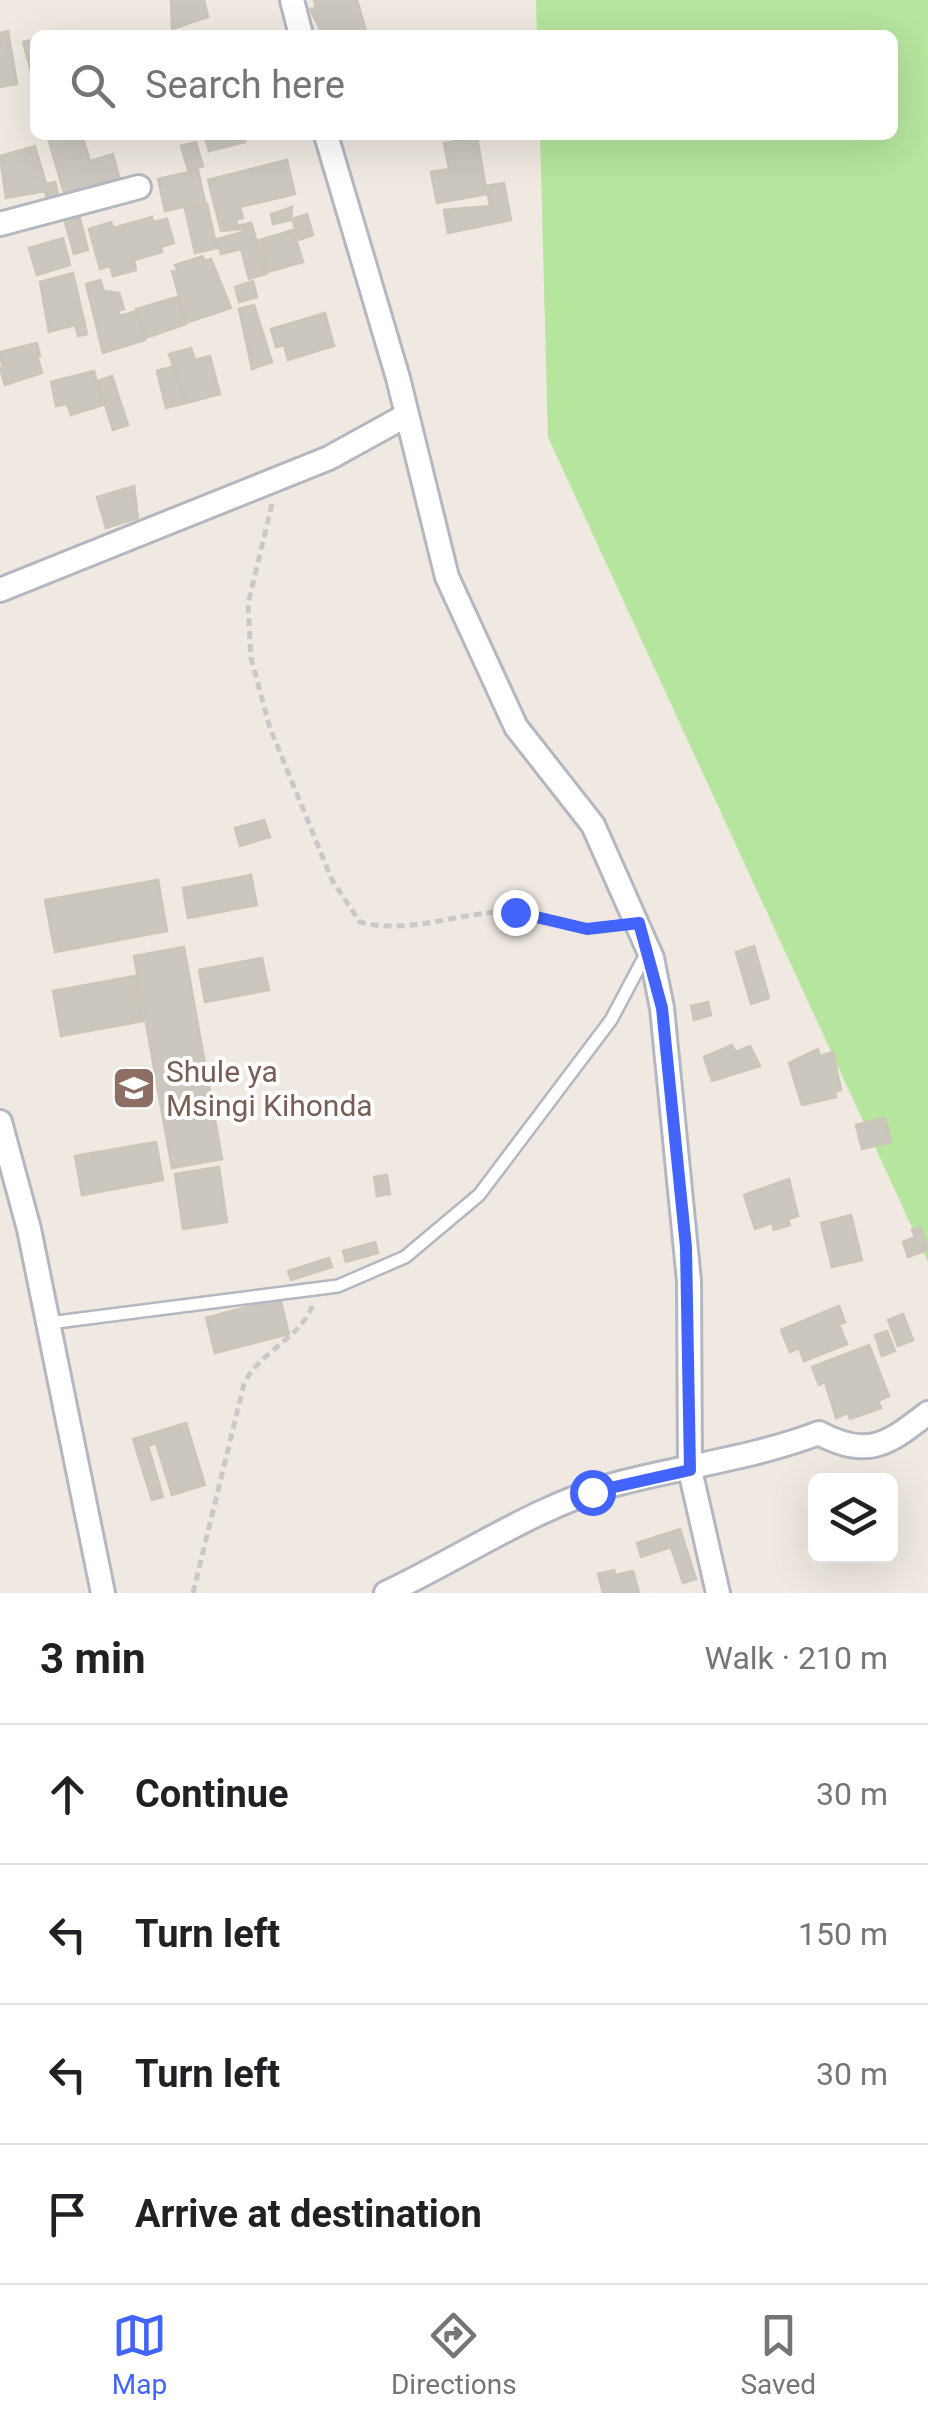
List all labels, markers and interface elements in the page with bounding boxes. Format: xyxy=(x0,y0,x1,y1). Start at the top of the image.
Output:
search box xyxy=(30,30,898,140)
icon: search xyxy=(65,58,120,113)
text: Search here xyxy=(145,63,345,107)
route end xyxy=(493,890,539,936)
place label: Shule ya Msingi Kihonda xyxy=(166,1054,373,1123)
school or university icon: Shule ya Msingi Kihonda xyxy=(111,1065,157,1111)
route start xyxy=(570,1470,616,1516)
map controls xyxy=(808,1473,898,1563)
button: layers xyxy=(808,1473,898,1563)
text: 3 min xyxy=(40,1634,146,1683)
text: Walk · 210 m xyxy=(705,1639,888,1677)
icon: ahead xyxy=(40,1767,95,1822)
text: Continue xyxy=(135,1772,289,1816)
text: 30 m xyxy=(816,1775,888,1813)
icon: left xyxy=(40,1907,95,1962)
text: Turn left xyxy=(135,1912,280,1956)
text: 150 m xyxy=(798,1915,888,1953)
icon: left xyxy=(40,2047,95,2102)
text: Turn left xyxy=(135,2052,280,2096)
text: 30 m xyxy=(816,2055,888,2093)
icon: arrive xyxy=(40,2187,95,2242)
text: Arrive at destination xyxy=(135,2192,482,2236)
tab: Map xyxy=(112,2308,167,2401)
tab: Directions xyxy=(391,2308,517,2401)
tab: Saved xyxy=(740,2308,816,2401)

